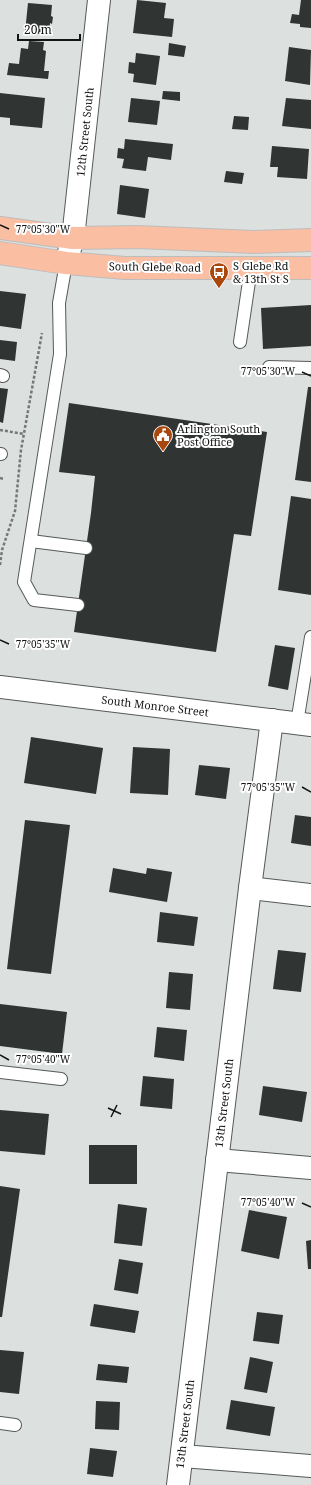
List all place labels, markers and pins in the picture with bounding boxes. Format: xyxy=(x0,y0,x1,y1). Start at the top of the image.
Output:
place label: S Glebe Rd & 13th St S xyxy=(233,258,289,286)
bus stop icon: S Glebe Rd & 13th St S xyxy=(208,261,230,289)
place label: Arlington South Post Office xyxy=(177,421,260,449)
public building icon: Arlington South Post Office xyxy=(152,424,174,452)

